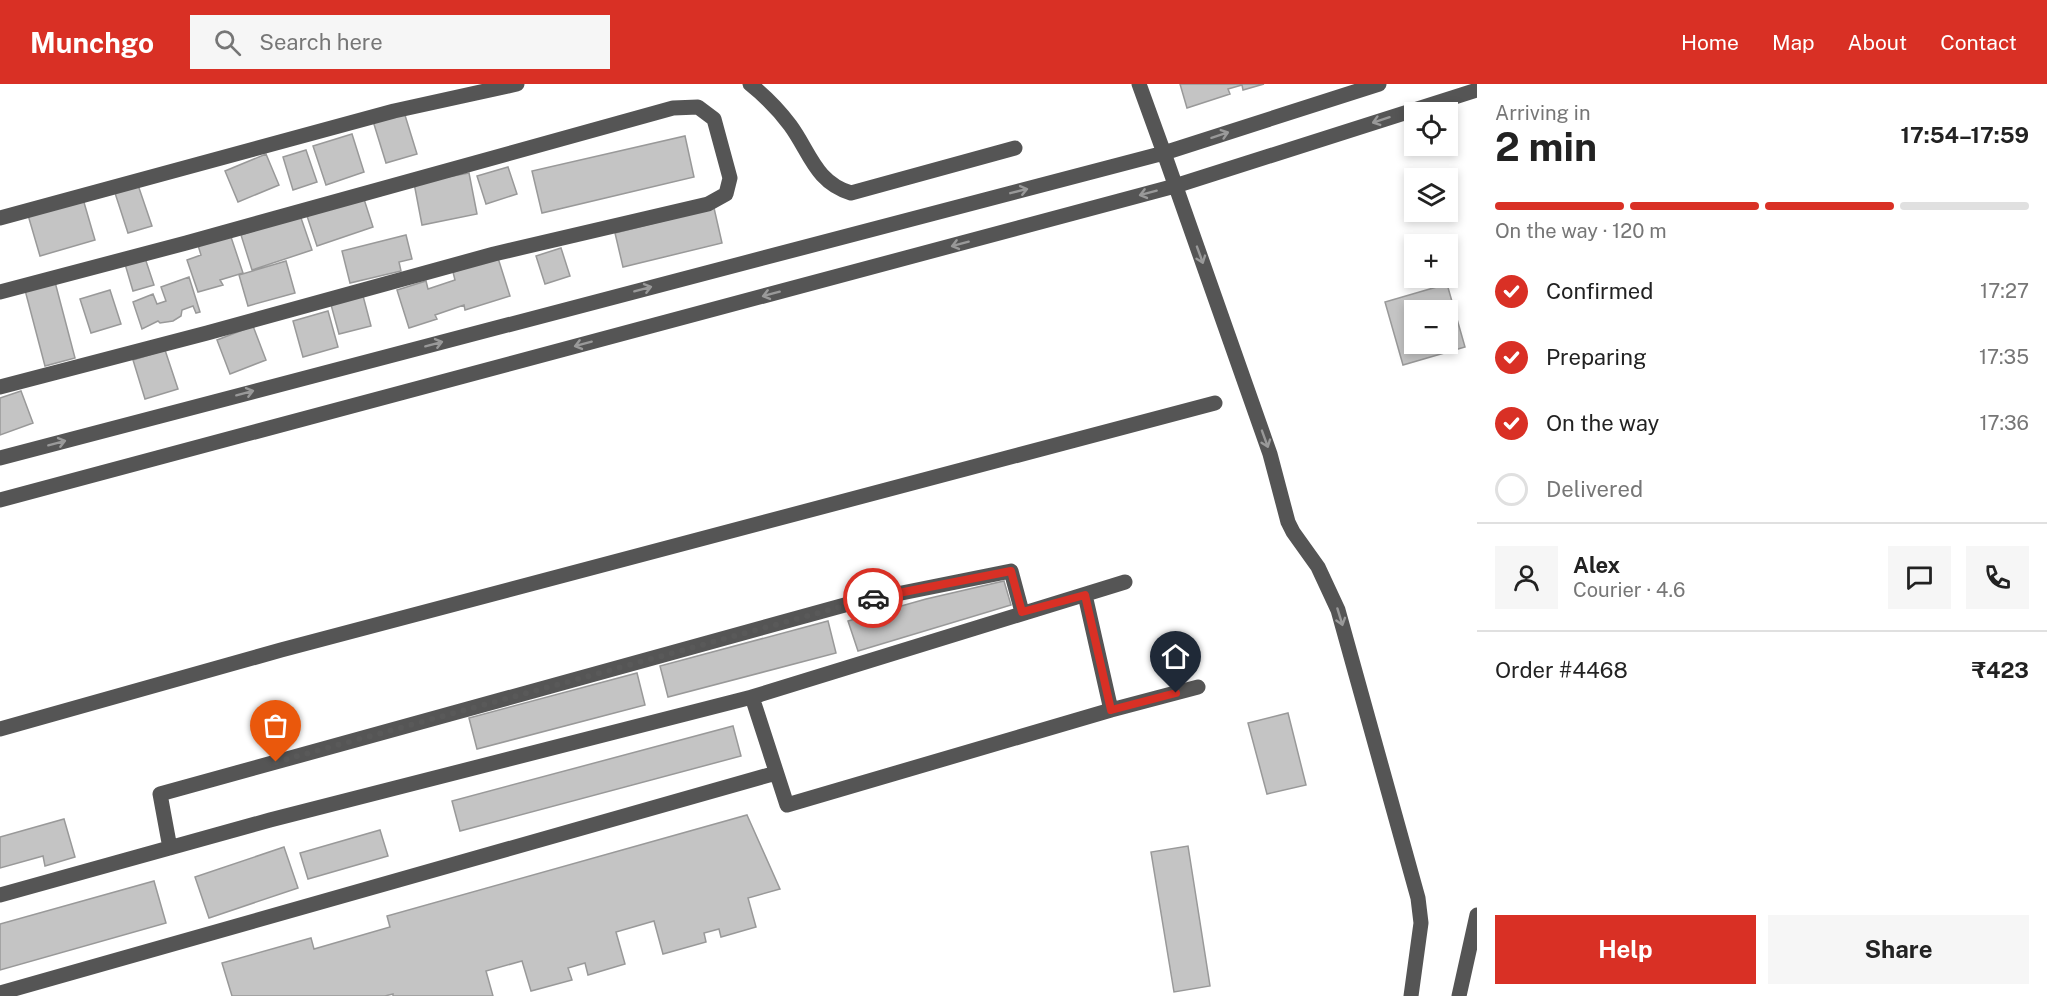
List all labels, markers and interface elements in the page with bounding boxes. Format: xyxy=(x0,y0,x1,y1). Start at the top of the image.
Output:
search box xyxy=(190,15,610,69)
text: Munchgo xyxy=(30,26,154,59)
icon: search xyxy=(211,26,244,59)
text: Search here xyxy=(259,29,383,55)
text: Home xyxy=(1681,30,1739,55)
text: Map xyxy=(1772,30,1815,55)
text: About xyxy=(1848,30,1907,55)
text: Contact xyxy=(1940,30,2017,55)
text: Arriving in xyxy=(1495,101,1590,125)
map controls xyxy=(1404,102,1458,354)
button: locate xyxy=(1404,102,1458,156)
one-way arrow xyxy=(1372,115,1391,126)
text: 17:54–17:59 xyxy=(1901,122,2029,148)
text: 2 min xyxy=(1495,124,1597,170)
one-way arrow xyxy=(1210,129,1229,140)
button: layers xyxy=(1404,168,1458,222)
one-way arrow xyxy=(1009,184,1028,196)
one-way arrow xyxy=(1139,188,1158,200)
text: On the way · 120 m xyxy=(1495,219,1667,243)
button: + xyxy=(1404,234,1458,288)
one-way arrow xyxy=(951,238,970,250)
one-way arrow xyxy=(1195,245,1206,264)
icon: check xyxy=(1495,275,1528,308)
text: Confirmed xyxy=(1546,278,1653,304)
text: 17:27 xyxy=(1980,279,2029,303)
one-way arrow xyxy=(633,282,652,294)
one-way arrow xyxy=(762,288,781,300)
button: − xyxy=(1404,300,1458,354)
one-way arrow xyxy=(424,337,443,349)
one-way arrow xyxy=(574,339,593,350)
icon: check xyxy=(1495,341,1528,374)
text: Preparing xyxy=(1546,344,1647,370)
text: 17:35 xyxy=(1979,345,2029,369)
one-way arrow xyxy=(235,387,254,399)
icon: check xyxy=(1495,407,1528,440)
text: On the way xyxy=(1546,410,1659,436)
text: 17:36 xyxy=(1979,411,2029,435)
one-way arrow xyxy=(1261,429,1272,448)
one-way arrow xyxy=(47,437,66,448)
text: Delivered xyxy=(1546,476,1643,502)
button: person xyxy=(1495,546,1558,609)
button: chat xyxy=(1888,546,1951,609)
button: phone xyxy=(1966,546,2029,609)
text: Alex xyxy=(1573,552,1620,578)
courier xyxy=(843,568,903,628)
text: Courier · 4.6 xyxy=(1573,578,1685,602)
icon: car xyxy=(857,582,890,615)
one-way arrow xyxy=(1335,607,1346,626)
pin xyxy=(1150,631,1201,693)
icon: home xyxy=(1159,640,1192,673)
text: Order #4468 xyxy=(1495,657,1628,683)
text: ₹423 xyxy=(1972,657,2029,683)
pin xyxy=(250,700,301,762)
icon: bag xyxy=(259,709,292,742)
button: Help xyxy=(1495,915,1756,984)
button: Share xyxy=(1768,915,2029,984)

